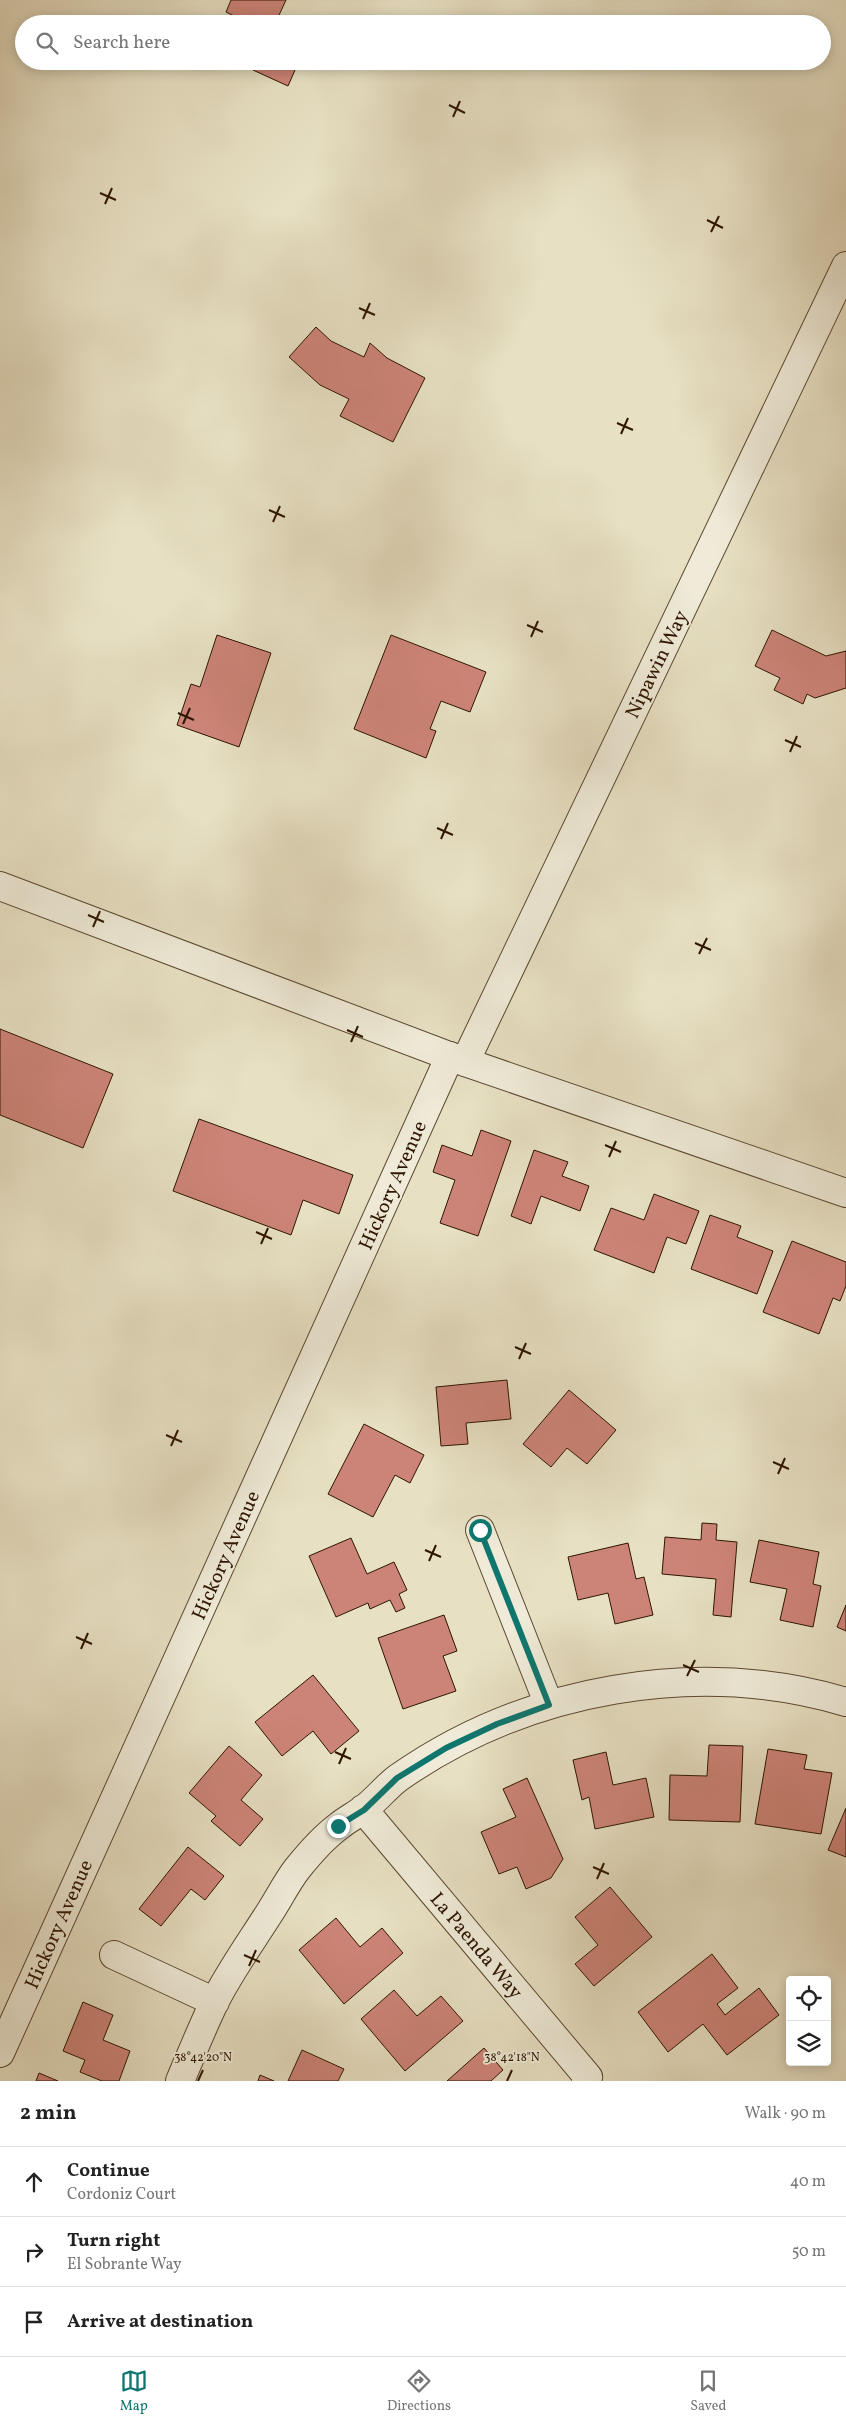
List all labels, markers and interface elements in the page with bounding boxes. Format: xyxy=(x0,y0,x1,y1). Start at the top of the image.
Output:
search box xyxy=(15,15,831,70)
icon: search xyxy=(33,29,61,57)
text: Search here xyxy=(73,30,170,56)
street label: Nipawin Way xyxy=(619,606,696,724)
street label: Hickory Avenue xyxy=(353,1117,435,1255)
street label: Hickory Avenue xyxy=(186,1487,268,1625)
route start xyxy=(469,1519,492,1542)
route end xyxy=(327,1815,350,1838)
street label: Hickory Avenue xyxy=(19,1856,101,1994)
street label: La Paenda Way xyxy=(422,1887,529,2006)
map controls xyxy=(786,1976,831,2066)
button: locate xyxy=(786,1976,831,2021)
button: layers xyxy=(786,2021,831,2066)
text: 38°42'20"N xyxy=(174,2050,232,2066)
text: 38°42'18"N xyxy=(484,2050,540,2066)
text: 2 min xyxy=(20,2099,77,2128)
text: Walk · 90 m xyxy=(744,2103,826,2125)
text: Continue xyxy=(67,2158,150,2184)
icon: ahead xyxy=(20,2168,48,2196)
text: 40 m xyxy=(790,2171,826,2193)
text: Cordoniz Court xyxy=(67,2184,176,2206)
text: Turn right xyxy=(67,2228,160,2254)
icon: right xyxy=(20,2238,48,2266)
text: 50 m xyxy=(792,2241,826,2263)
text: El Sobrante Way xyxy=(67,2254,182,2276)
icon: arrive xyxy=(20,2308,48,2336)
text: Arrive at destination xyxy=(67,2309,253,2335)
tab: Map xyxy=(120,2367,148,2416)
tab: Directions xyxy=(387,2367,451,2416)
tab: Saved xyxy=(690,2367,726,2416)

